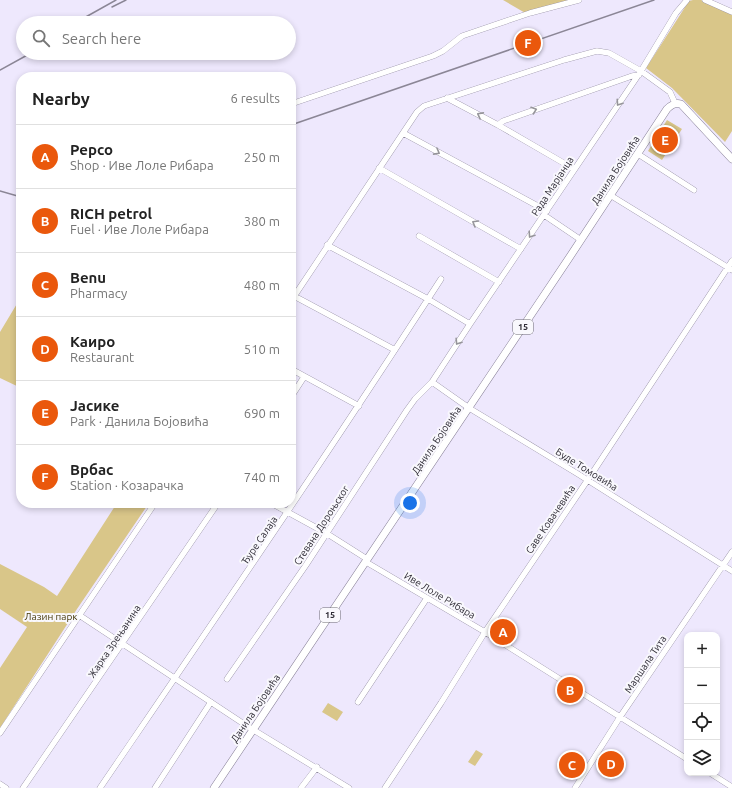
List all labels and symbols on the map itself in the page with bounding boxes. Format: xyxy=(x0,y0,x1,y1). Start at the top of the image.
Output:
pin: F xyxy=(515,28,541,58)
one-way arrow xyxy=(617,99,624,106)
one-way arrow xyxy=(530,107,537,115)
one-way arrow xyxy=(476,112,484,120)
pin: E xyxy=(652,125,678,155)
street label: Данила Бојовића xyxy=(589,134,642,207)
one-way arrow xyxy=(433,147,440,154)
street label: Рада Марјанца xyxy=(529,155,576,218)
one-way arrow xyxy=(472,220,479,228)
one-way arrow xyxy=(528,231,536,238)
road number: 15 xyxy=(513,320,533,334)
one-way arrow xyxy=(455,338,463,345)
street label: Данила Бојовића xyxy=(410,404,463,476)
street label: Буде Томовића xyxy=(554,446,620,493)
street label: Саве Ковачевића xyxy=(523,483,577,556)
street label: Стевана Дороњског xyxy=(292,484,351,567)
your location xyxy=(400,493,420,513)
street label: Ђуре Салаја xyxy=(239,514,280,566)
street label: Иве Лоле Рибара xyxy=(402,570,477,621)
street label: Жарка Зрењанина xyxy=(86,603,143,680)
road number: 15 xyxy=(320,608,340,622)
park label: Лазин парк xyxy=(25,611,77,622)
pin: A xyxy=(490,617,516,647)
street label: Маршала Тита xyxy=(622,634,669,695)
street label: Данила Бојовића xyxy=(229,672,282,744)
pin: B xyxy=(557,675,583,705)
pin: D xyxy=(598,749,624,779)
pin: C xyxy=(559,750,585,780)

